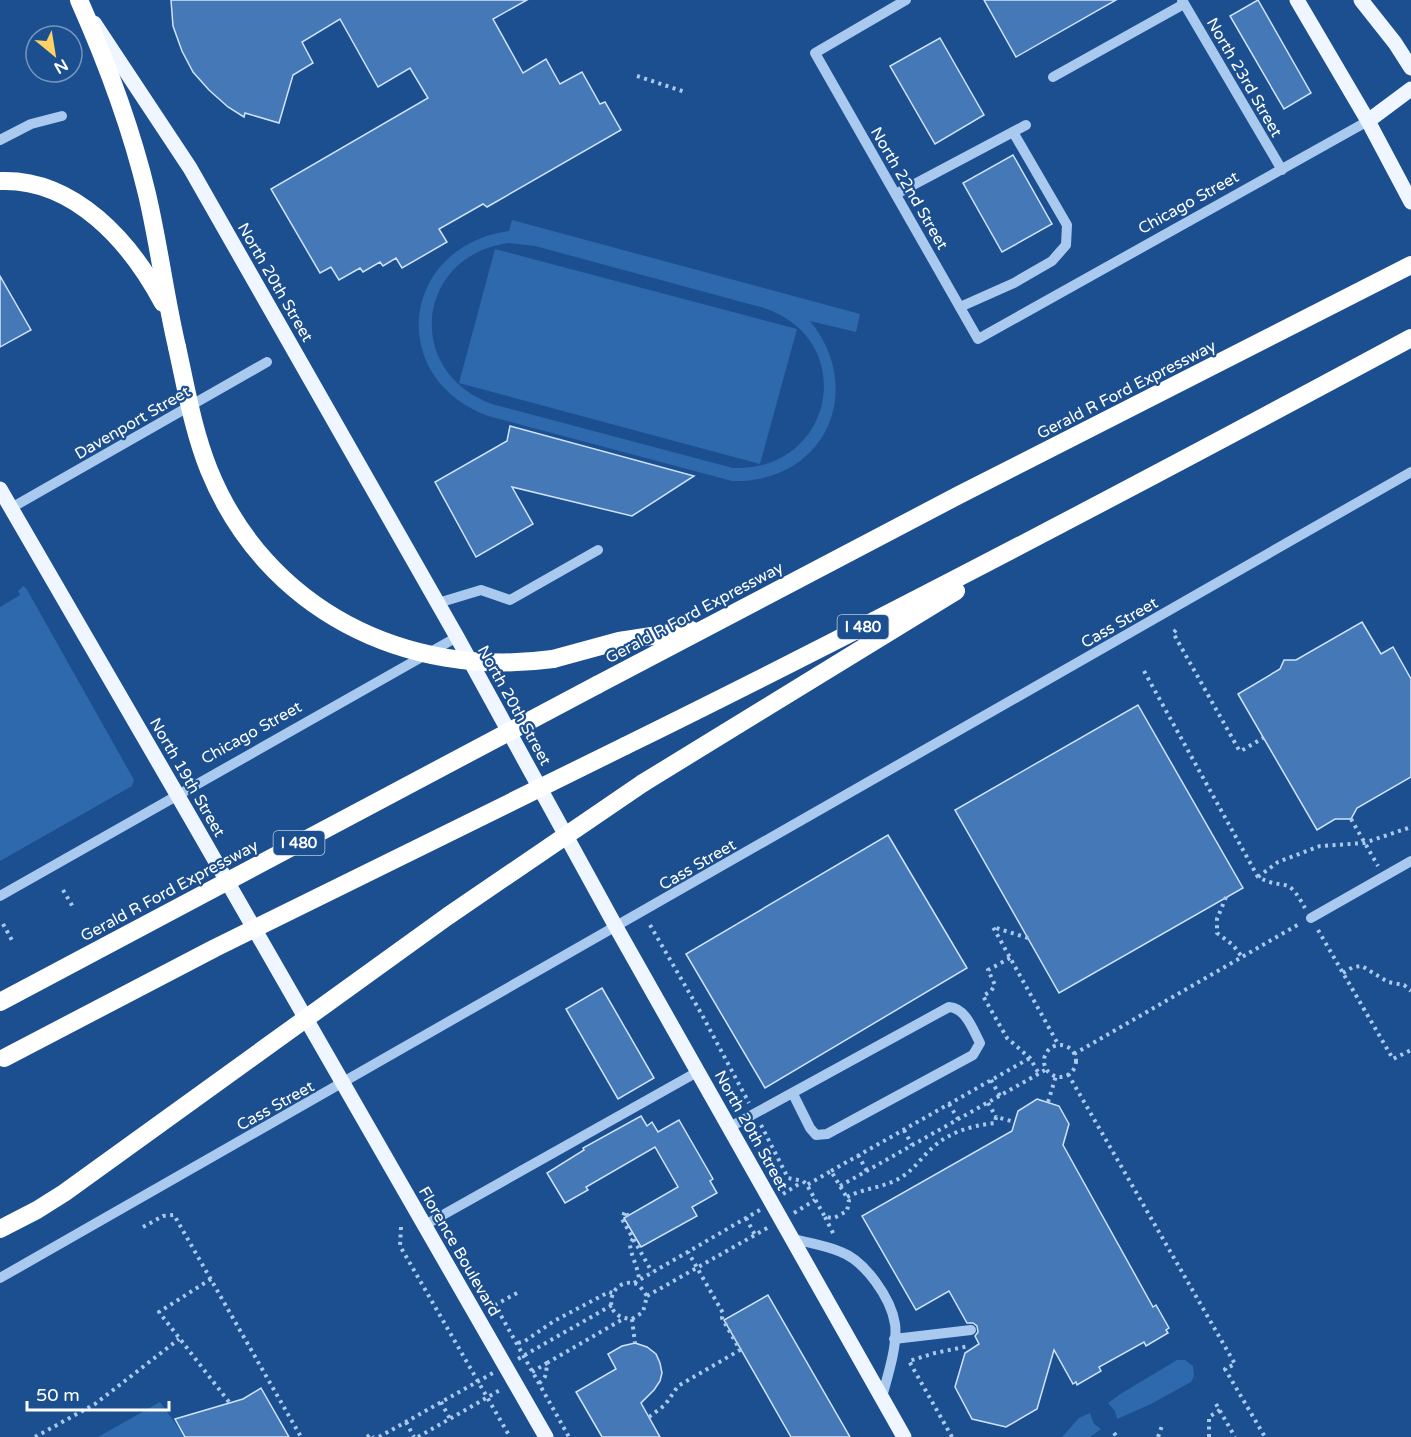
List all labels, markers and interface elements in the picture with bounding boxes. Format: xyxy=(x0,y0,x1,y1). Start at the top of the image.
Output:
street label: North 23rd Street xyxy=(1202,14,1286,141)
north arrow xyxy=(24,24,84,84)
text: N xyxy=(50,54,72,78)
street label: North 22nd Street xyxy=(866,124,952,253)
street label: Chicago Street xyxy=(1135,167,1242,239)
street label: North 20th Street xyxy=(233,219,317,346)
street label: Gerald R Ford Expressway xyxy=(1034,336,1220,444)
street label: Davenport Street xyxy=(71,382,194,464)
street label: Gerald R Ford Expressway xyxy=(602,557,787,668)
street label: Cass Street xyxy=(1078,593,1161,653)
road number: I 480 xyxy=(838,615,888,639)
street label: North 20th Street xyxy=(473,642,555,769)
street label: Chicago Street xyxy=(198,697,305,769)
street label: North 19th Street xyxy=(145,714,229,841)
road number: I 480 xyxy=(274,831,324,855)
street label: Gerald R Ford Expressway xyxy=(77,835,262,946)
street label: Cass Street xyxy=(656,835,739,895)
street label: North 20th Street xyxy=(710,1067,792,1194)
street label: Cass Street xyxy=(233,1076,318,1135)
street label: Florence Boulevard xyxy=(414,1183,504,1320)
scale bar xyxy=(27,1374,170,1412)
text: 50 m xyxy=(36,1384,80,1406)

